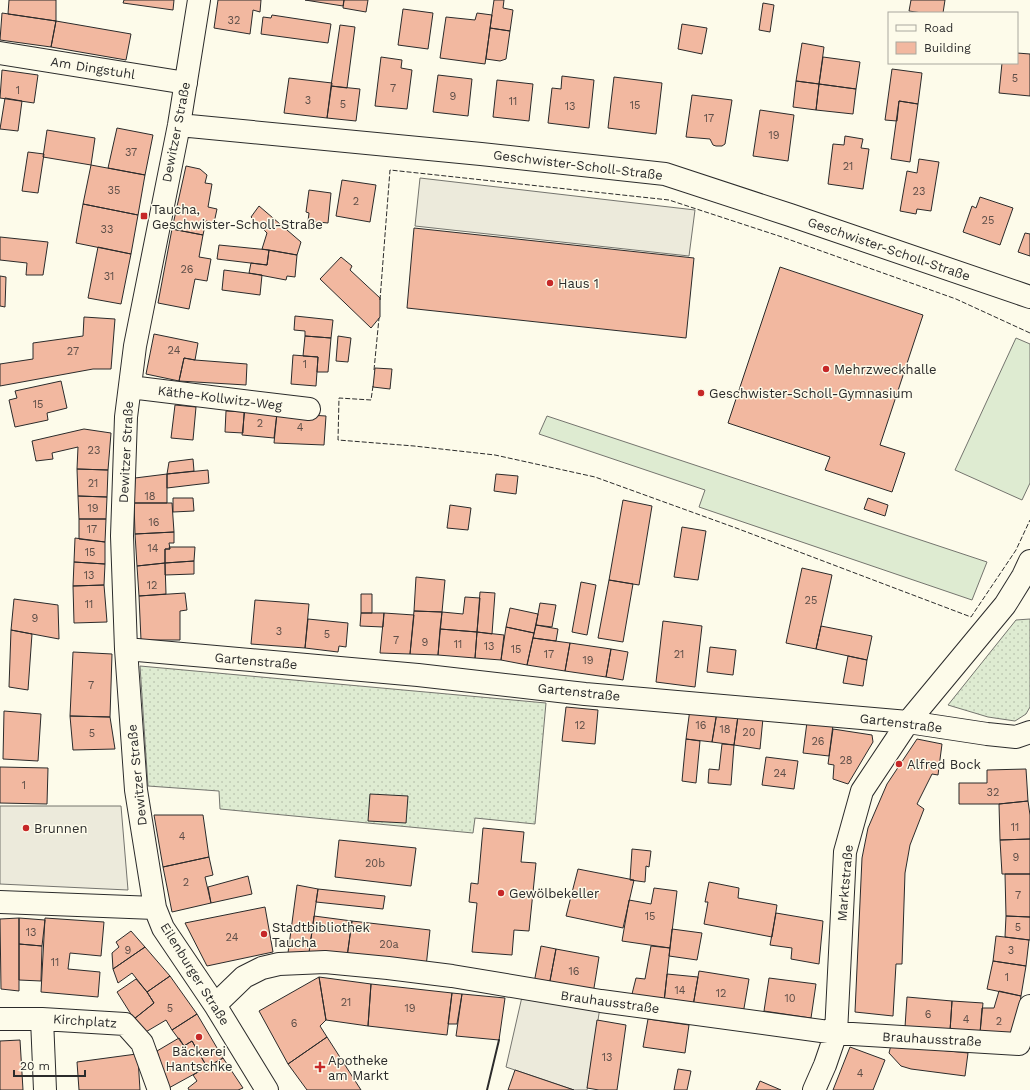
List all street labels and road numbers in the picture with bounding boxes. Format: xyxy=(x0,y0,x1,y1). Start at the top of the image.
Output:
street label: Am Dingstuhl xyxy=(50,54,136,82)
street label: Dewitzer Straße xyxy=(159,80,193,184)
street label: Geschwister-Scholl-Straße xyxy=(492,147,664,183)
street label: Geschwister-Scholl-Straße xyxy=(806,214,972,284)
street label: Käthe-Kollwitz-Weg xyxy=(157,383,283,413)
street label: Dewitzer Straße xyxy=(116,401,136,503)
street label: Gartenstraße xyxy=(214,650,298,672)
street label: Gartenstraße xyxy=(537,680,621,704)
street label: Gartenstraße xyxy=(859,710,943,736)
street label: Dewitzer Straße xyxy=(124,723,150,827)
street label: Marktstraße xyxy=(834,844,856,922)
street label: Eilenburger Straße xyxy=(157,920,233,1028)
street label: Brauhausstraße xyxy=(560,988,660,1016)
street label: Kirchplatz xyxy=(53,1011,118,1031)
street label: Brauhausstraße xyxy=(882,1029,982,1049)

